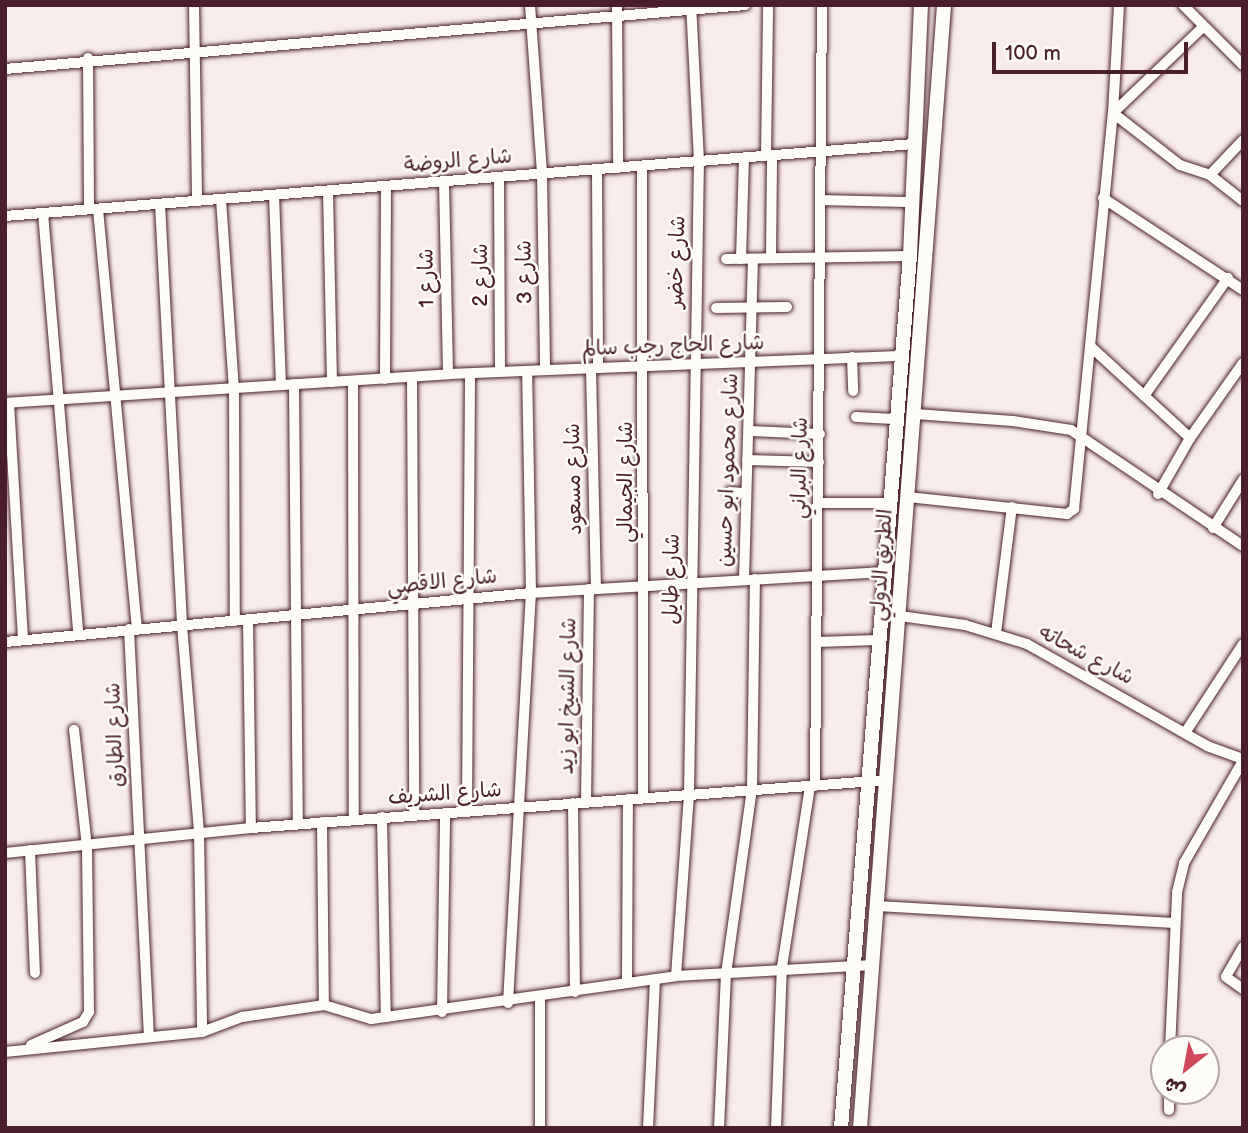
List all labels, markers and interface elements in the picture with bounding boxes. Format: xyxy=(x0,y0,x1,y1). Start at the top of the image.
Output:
scale bar xyxy=(996,28,1192,72)
text: 100 m xyxy=(1005,41,1061,66)
street label: شارع الروضة xyxy=(403,144,513,178)
street label: شارع خضر xyxy=(663,215,691,309)
street label: شارع 3 xyxy=(512,240,538,304)
street label: شارع 2 xyxy=(468,243,494,307)
street label: شارع 1 xyxy=(414,248,440,308)
street label: شارع الحاج رجب سالم xyxy=(581,330,765,362)
street label: شارع محمود ابو حسين xyxy=(712,373,744,567)
street label: شارع البراني xyxy=(787,417,813,519)
street label: شارع الجيمالي xyxy=(613,421,639,543)
street label: شارع مسعود xyxy=(560,423,588,535)
street label: الطريق الدولي xyxy=(866,508,898,622)
street label: شارع طايل xyxy=(659,533,685,625)
street label: شارع الاقصي xyxy=(386,564,498,600)
street label: شارع الشيخ ابو زيد xyxy=(554,617,582,775)
street label: شارع شحاته xyxy=(1034,619,1138,691)
street label: شارع الطارق xyxy=(101,682,129,788)
street label: شارع الشريف xyxy=(387,777,503,811)
north arrow xyxy=(1150,1035,1220,1105)
text: ش xyxy=(1160,1071,1190,1102)

